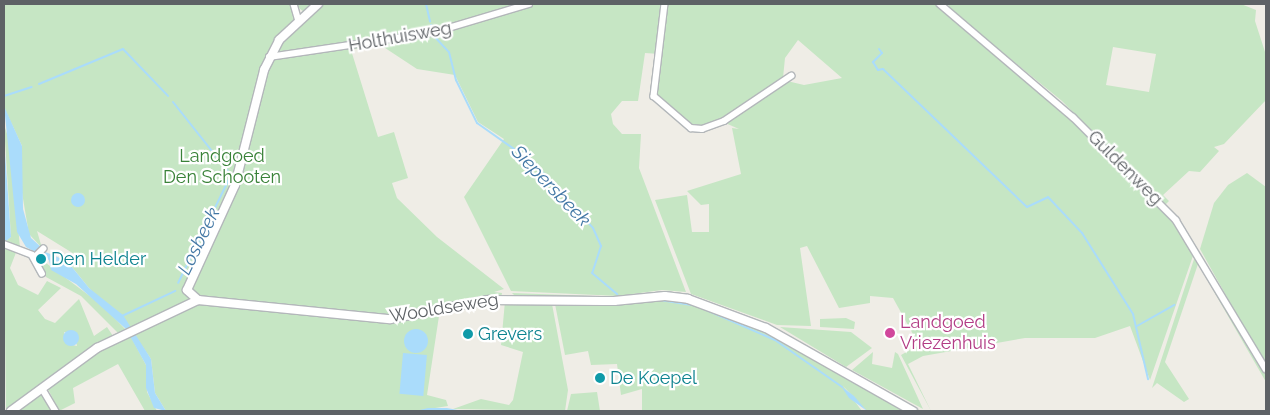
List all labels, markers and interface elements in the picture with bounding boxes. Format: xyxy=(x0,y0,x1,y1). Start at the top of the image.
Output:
street label: Holthuisweg xyxy=(347,17,453,57)
street label: Guldenweg xyxy=(1083,126,1167,210)
water label: Siepersbeek xyxy=(507,141,595,231)
park label: Landgoed Den Schooten xyxy=(163,146,281,188)
water label: Losbeek xyxy=(173,204,225,278)
place label: Den Helder xyxy=(51,248,146,270)
marker: Den Helder xyxy=(35,253,47,265)
street label: Wooldseweg xyxy=(388,289,500,327)
place label: Landgoed Vriezenhuis xyxy=(900,312,996,354)
place label: Grevers xyxy=(478,323,542,345)
marker: Landgoed Vriezenhuis xyxy=(884,327,896,339)
marker: Grevers xyxy=(462,328,474,340)
place label: De Koepel xyxy=(610,367,697,389)
marker: De Koepel xyxy=(594,372,606,384)

